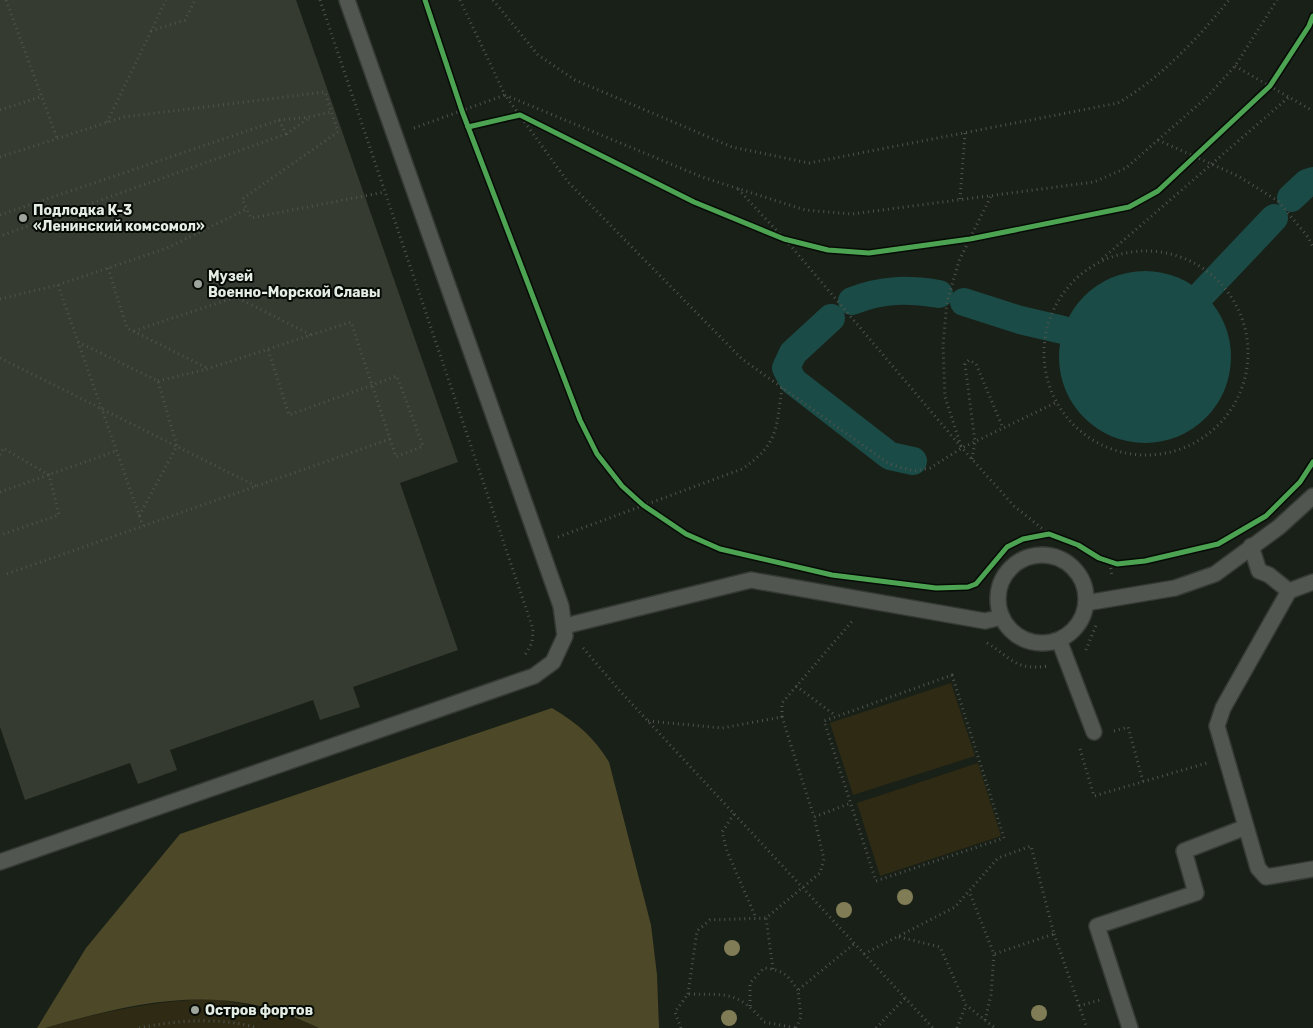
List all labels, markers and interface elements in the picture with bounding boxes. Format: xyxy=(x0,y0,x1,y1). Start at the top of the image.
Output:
place label: Подлодка К-3 «Ленинский комсомол» xyxy=(33,202,205,235)
marker: Подлодка К-3 «Ленинский комсомол» xyxy=(17,212,29,224)
place label: Музей Военно-Морской Славы xyxy=(208,268,381,301)
marker: Музей Военно-Морской Славы xyxy=(192,278,204,290)
place label: Остров фортов xyxy=(205,1002,313,1019)
marker: Остров фортов xyxy=(189,1004,201,1016)

